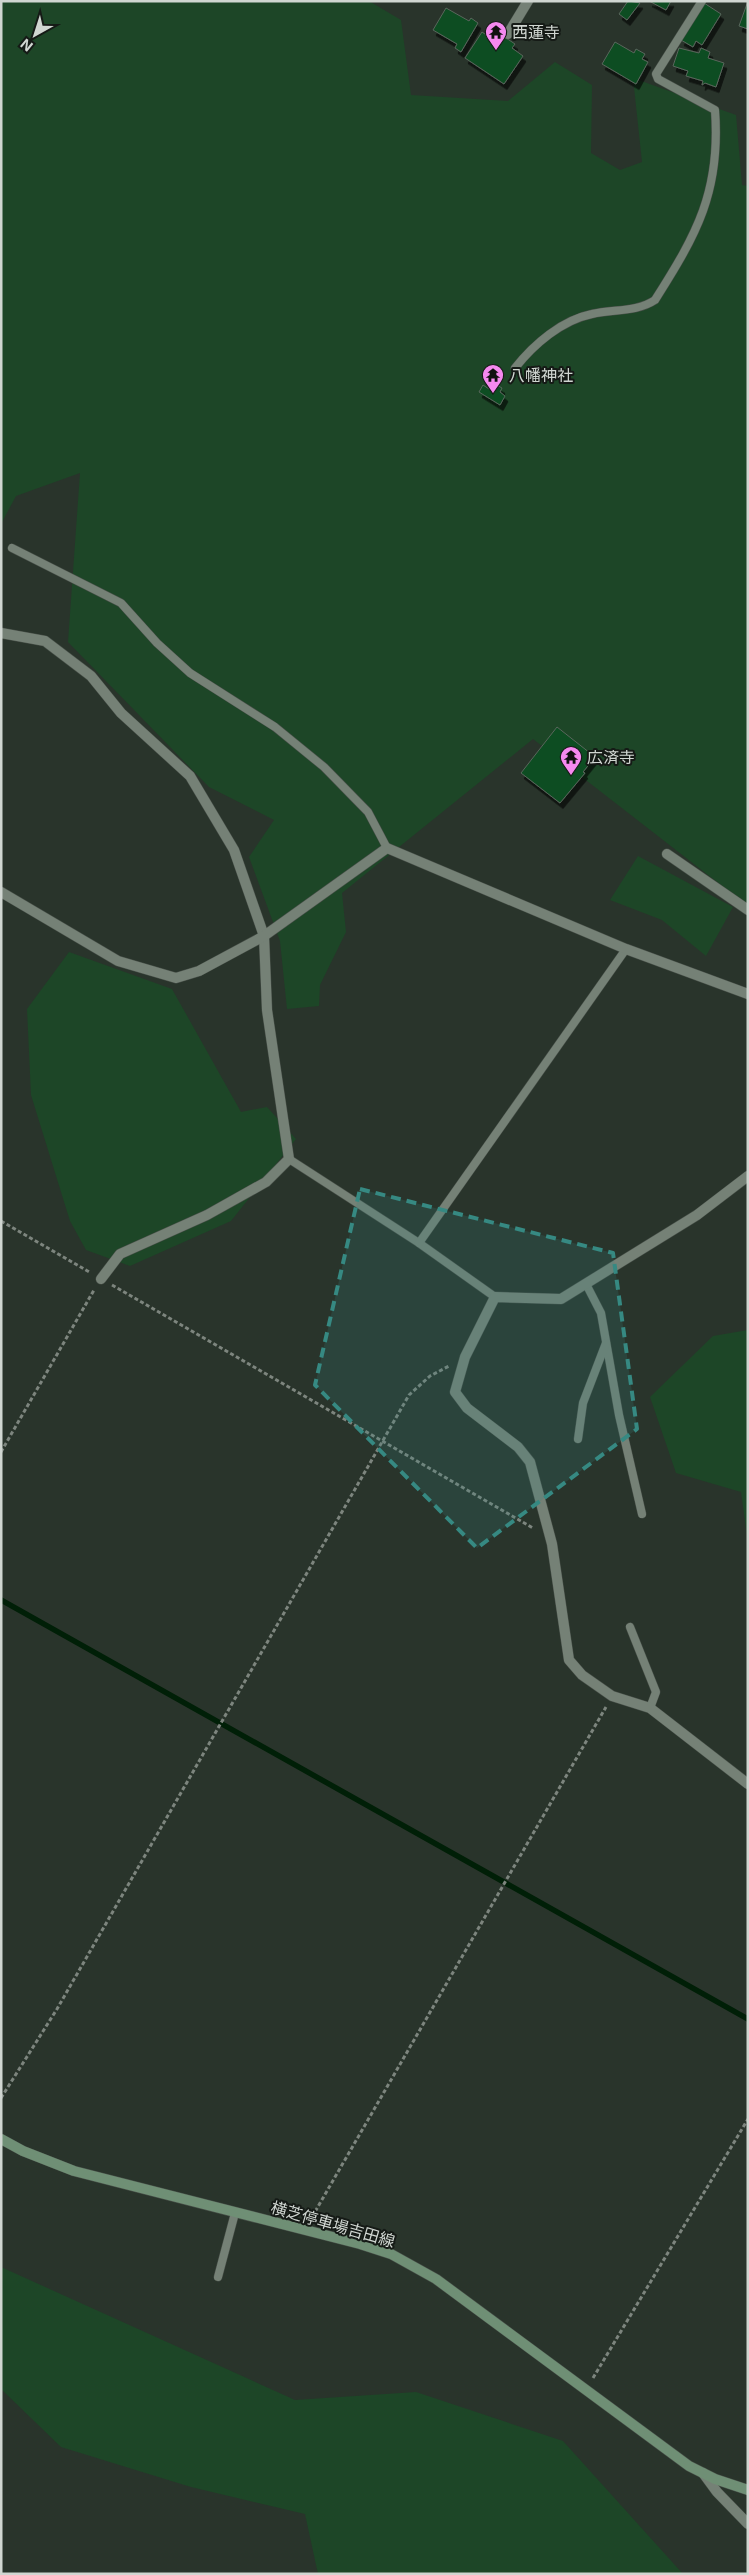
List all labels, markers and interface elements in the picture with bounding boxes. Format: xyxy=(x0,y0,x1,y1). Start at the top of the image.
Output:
north arrow xyxy=(10,10,60,60)
temple icon: 西蓮寺 xyxy=(484,20,508,51)
place label: 西蓮寺 xyxy=(512,22,560,42)
text: N xyxy=(17,36,36,55)
temple icon: 八幡神社 xyxy=(481,363,505,394)
place label: 八幡神社 xyxy=(509,365,573,385)
temple icon: 広済寺 xyxy=(559,745,583,776)
place label: 広済寺 xyxy=(587,747,635,767)
street label: 横芝停車場吉田線 xyxy=(269,2197,397,2251)

